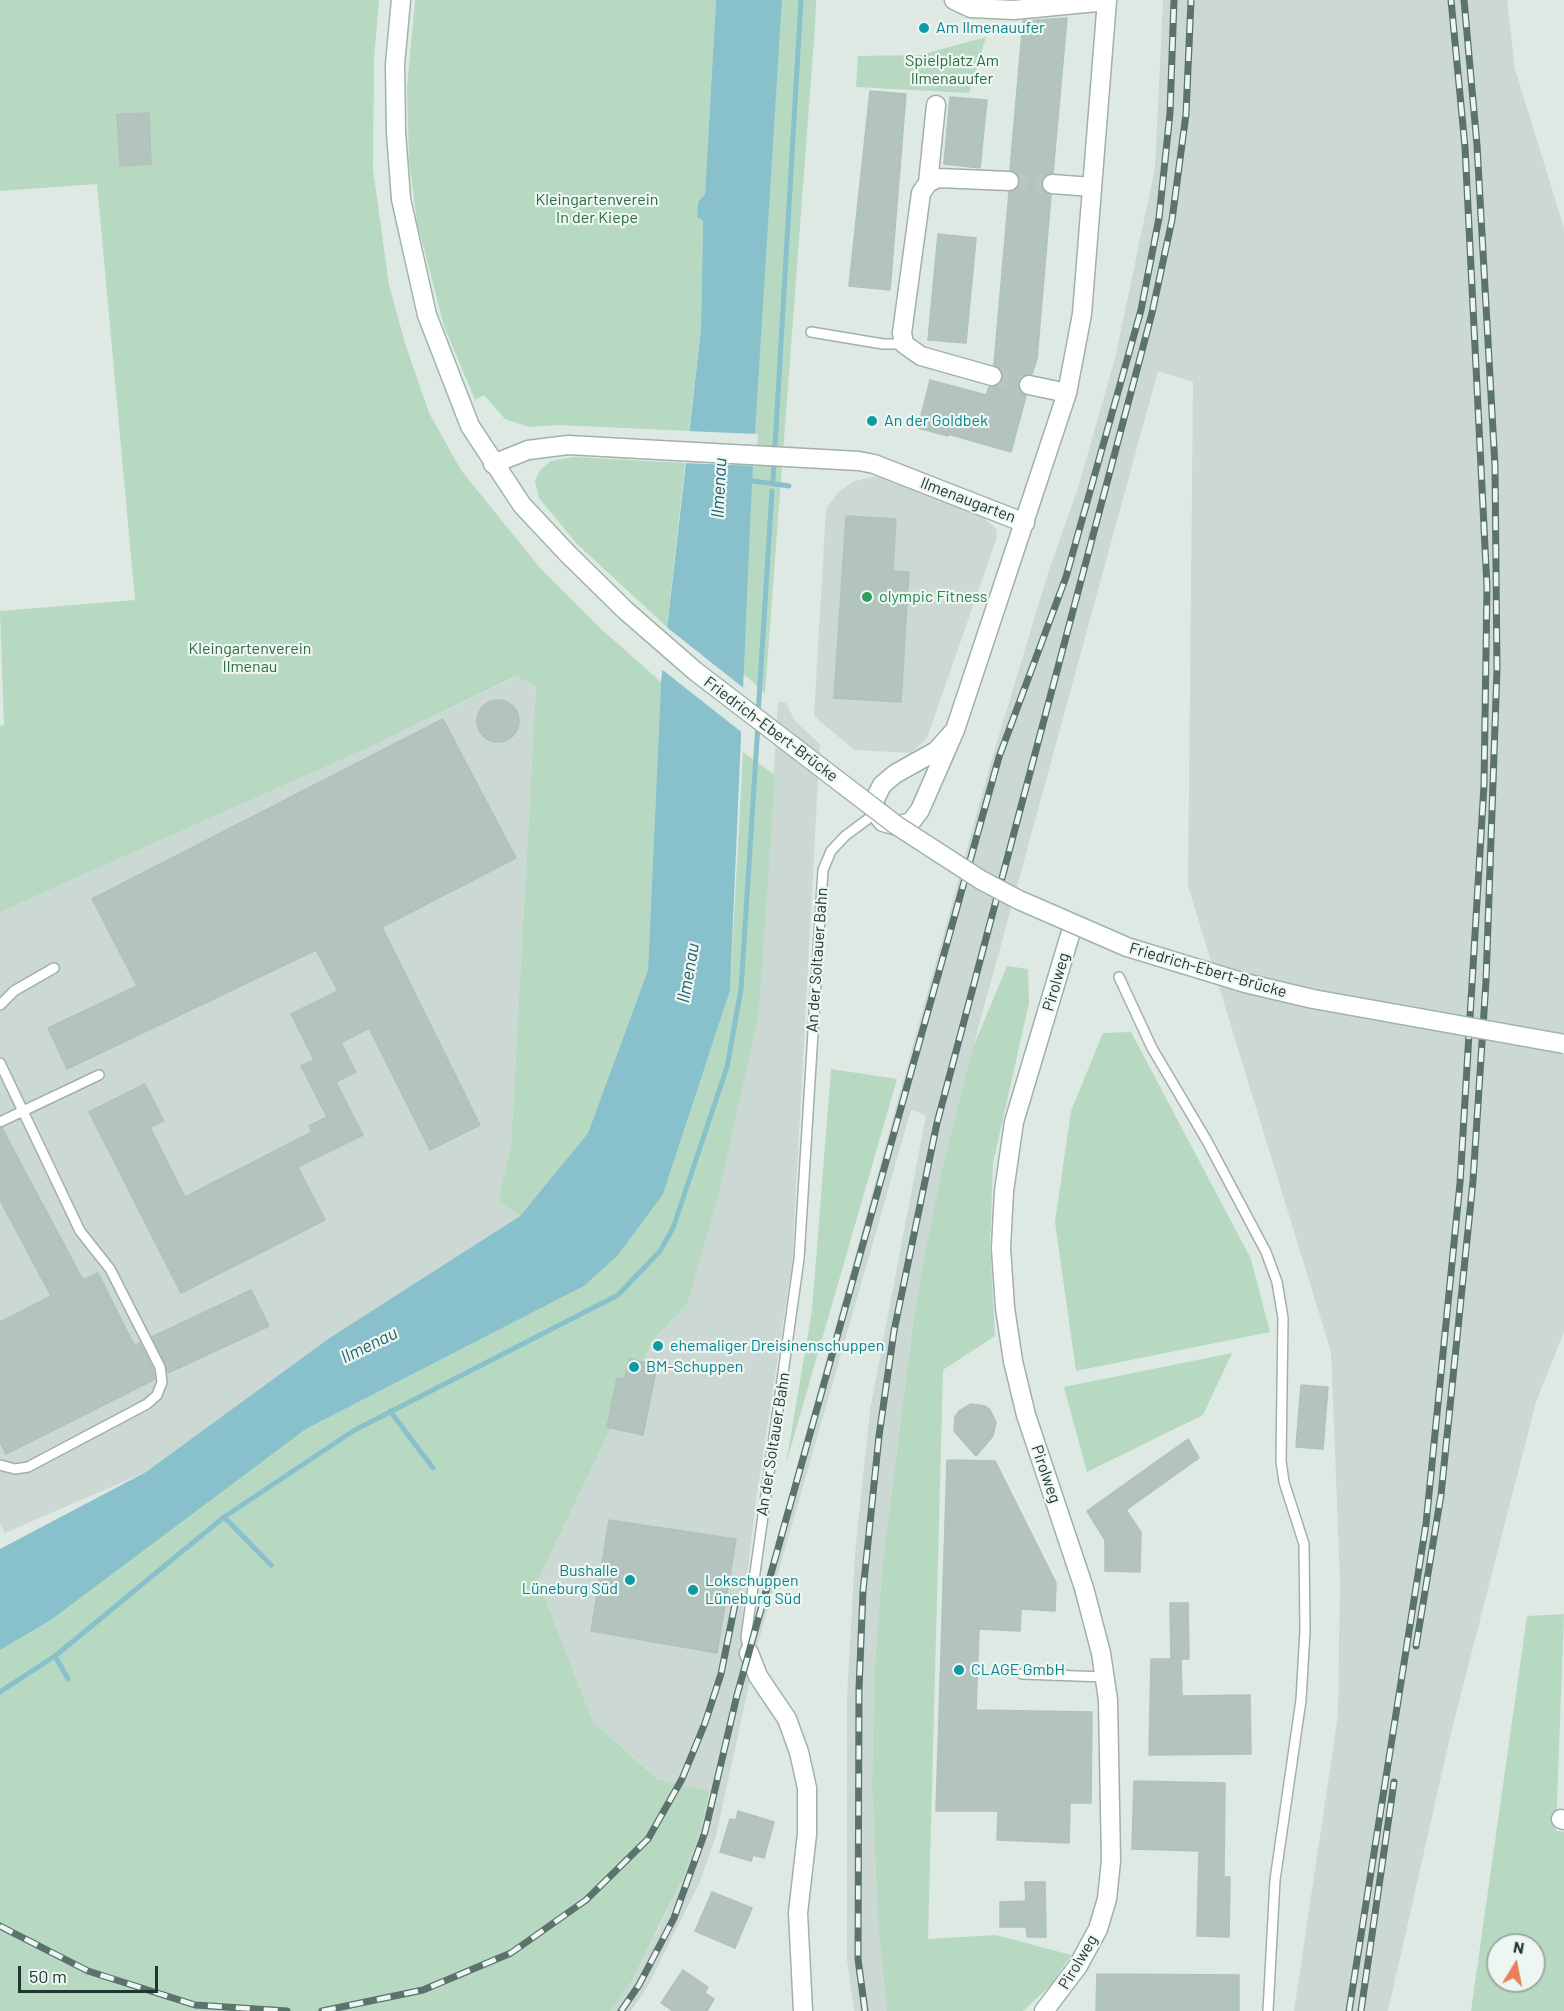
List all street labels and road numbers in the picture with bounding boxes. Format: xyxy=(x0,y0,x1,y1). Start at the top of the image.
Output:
street label: Ilmenaugarten xyxy=(918,473,1018,527)
street label: Friedrich-Ebert-Brücke xyxy=(700,672,842,786)
street label: An der Soltauer Bahn xyxy=(802,887,832,1033)
street label: Friedrich-Ebert-Brücke xyxy=(1127,938,1289,1002)
street label: Pirolweg xyxy=(1038,950,1074,1014)
street label: An der Soltauer Bahn xyxy=(752,1371,794,1517)
street label: Pirolweg xyxy=(1027,1442,1065,1506)
street label: Pirolweg xyxy=(1054,1931,1102,1993)

